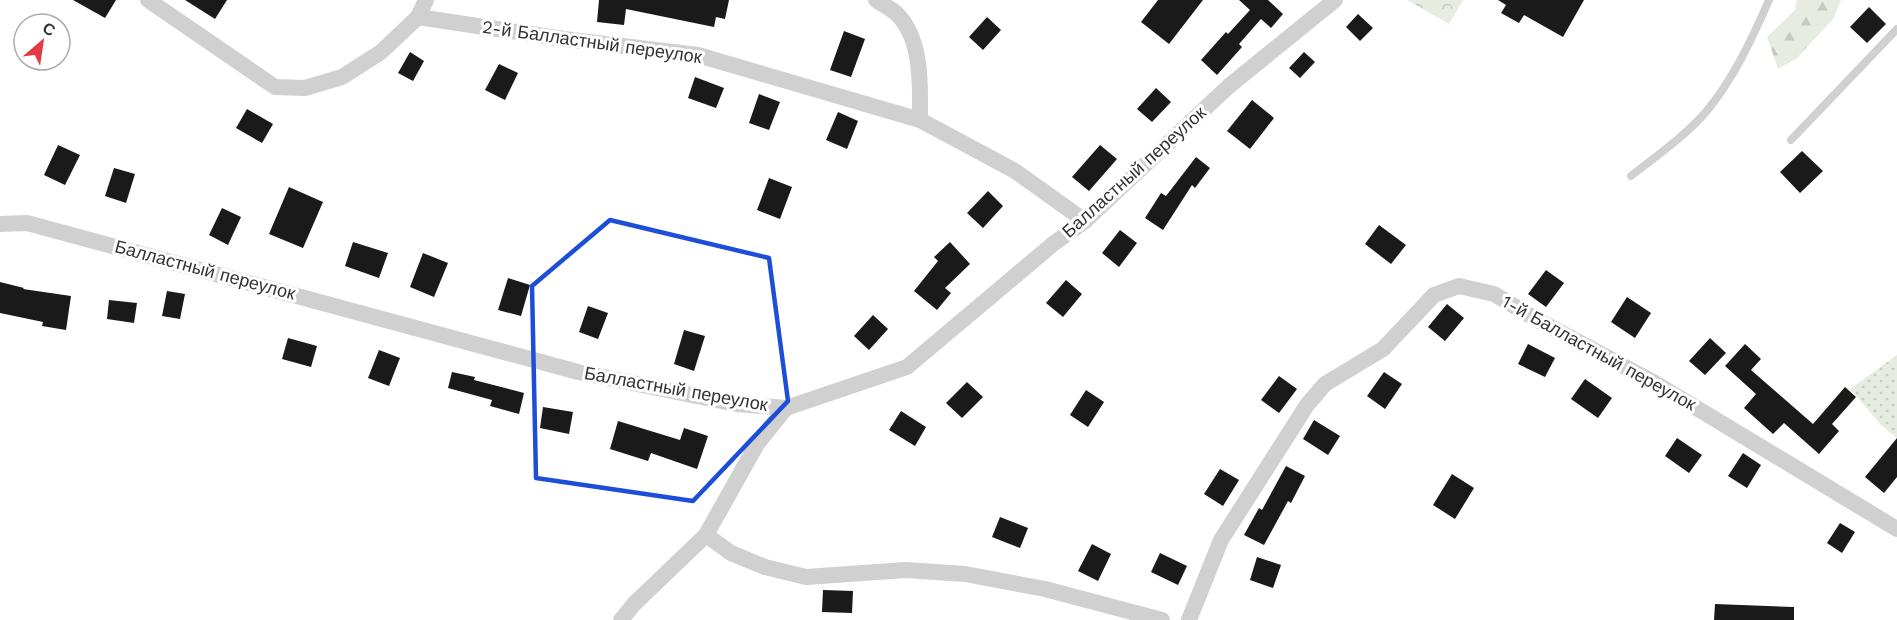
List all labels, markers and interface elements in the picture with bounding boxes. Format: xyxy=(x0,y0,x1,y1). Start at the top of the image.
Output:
north arrow xyxy=(12,12,72,72)
street label: 2-й Балластный переулок xyxy=(481,16,703,67)
text: С xyxy=(39,18,59,41)
street label: Балластный переулок xyxy=(1058,102,1210,242)
street label: Балластный переулок xyxy=(113,235,298,304)
street label: 1-й Балластный переулок xyxy=(1499,290,1700,415)
street label: Балластный переулок xyxy=(583,362,770,415)

